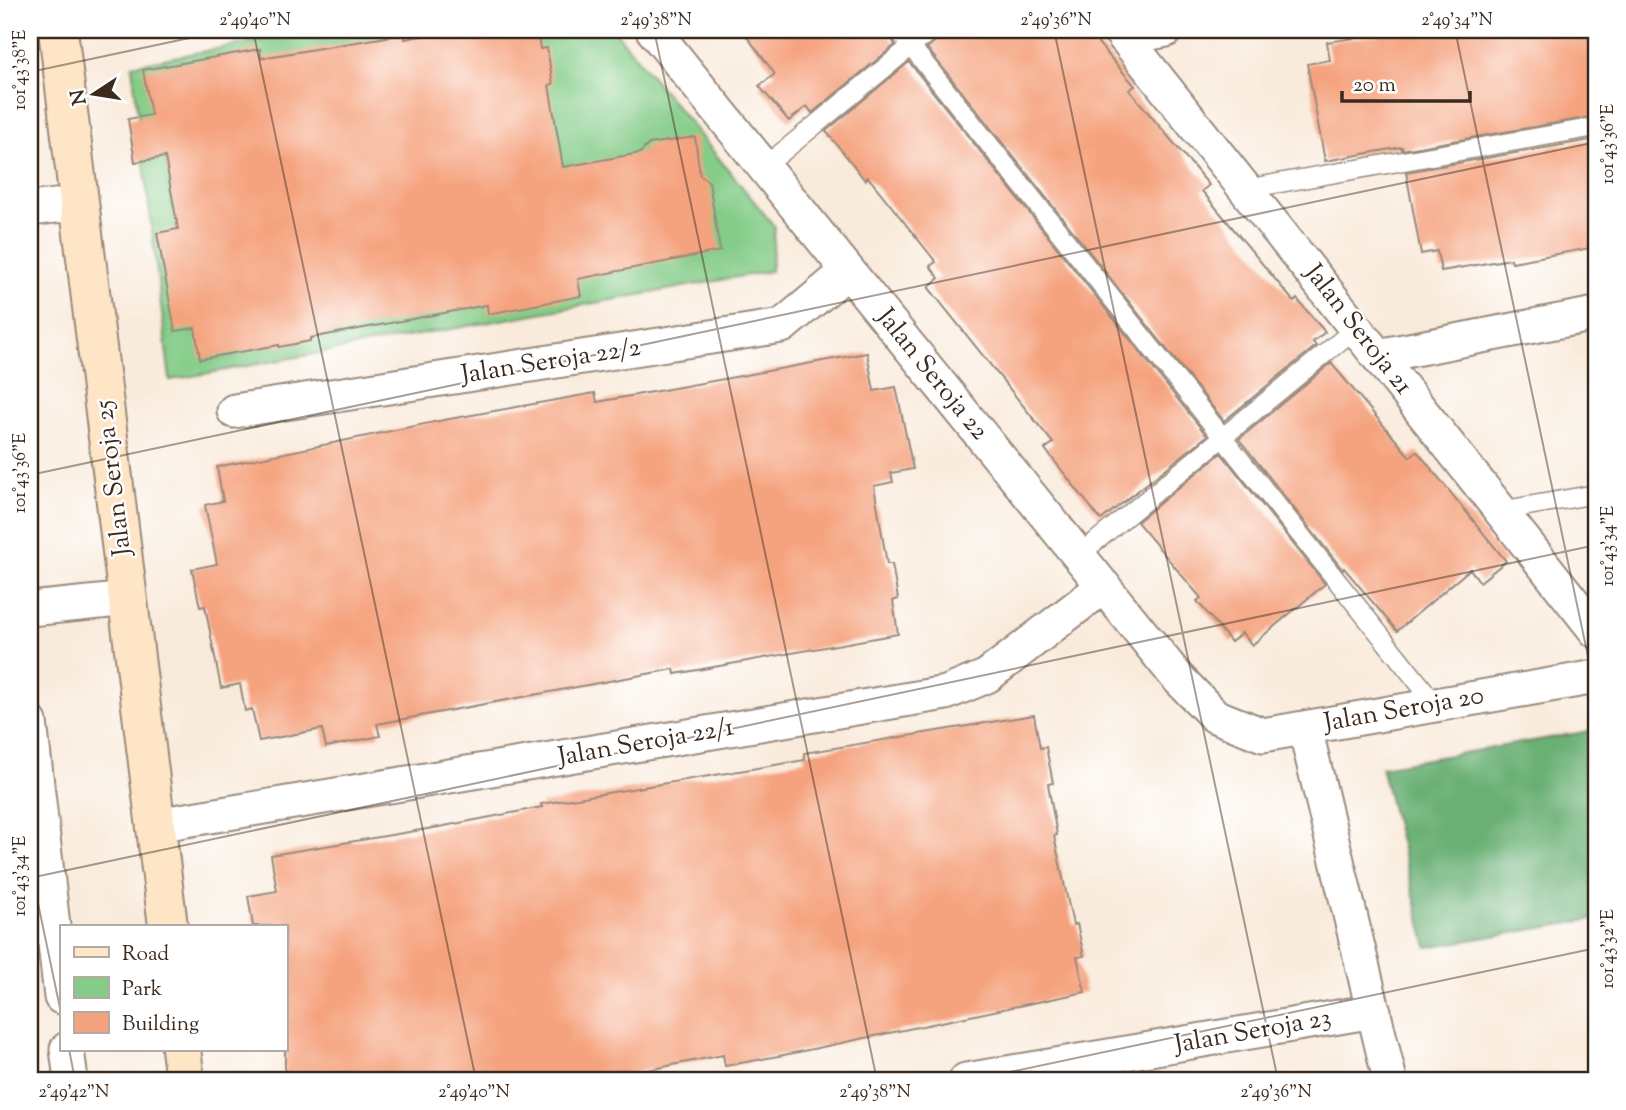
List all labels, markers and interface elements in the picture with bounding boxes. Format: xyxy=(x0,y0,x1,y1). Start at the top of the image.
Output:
text: 2°49'40"N xyxy=(219,8,291,34)
text: 2°49'38"N xyxy=(620,8,692,34)
text: 2°49'36"N xyxy=(1020,8,1092,34)
text: 2°49'34"N xyxy=(1421,8,1493,34)
text: 101°43'38"E xyxy=(8,30,34,110)
north arrow xyxy=(60,60,130,130)
scale bar xyxy=(1342,60,1470,104)
text: 20 m xyxy=(1353,71,1396,101)
text: N xyxy=(65,87,95,107)
text: 101°43'36"E xyxy=(1596,104,1622,184)
street label: Jalan Seroja 21 xyxy=(1294,255,1421,403)
street label: Jalan Seroja 22 xyxy=(866,300,997,449)
street label: Jalan Seroja 22/2 xyxy=(457,330,643,395)
street label: Jalan Seroja 25 xyxy=(86,398,142,560)
text: 101°43'36"E xyxy=(8,433,34,513)
text: 101°43'34"E xyxy=(1596,506,1622,586)
street label: Jalan Seroja 20 xyxy=(1319,678,1487,743)
street label: Jalan Seroja 22/1 xyxy=(553,709,737,777)
text: 101°43'34"E xyxy=(8,836,34,916)
text: 101°43'32"E xyxy=(1596,909,1622,989)
legend xyxy=(60,925,287,1050)
text: Road xyxy=(122,940,169,970)
text: Park xyxy=(122,975,163,1005)
street label: Jalan Seroja 23 xyxy=(1170,1000,1334,1064)
text: Building xyxy=(122,1010,199,1040)
text: 2°49'42"N xyxy=(39,1080,109,1106)
text: 2°49'40"N xyxy=(438,1080,510,1106)
text: 2°49'38"N xyxy=(839,1080,911,1106)
text: 2°49'36"N xyxy=(1240,1080,1312,1106)

